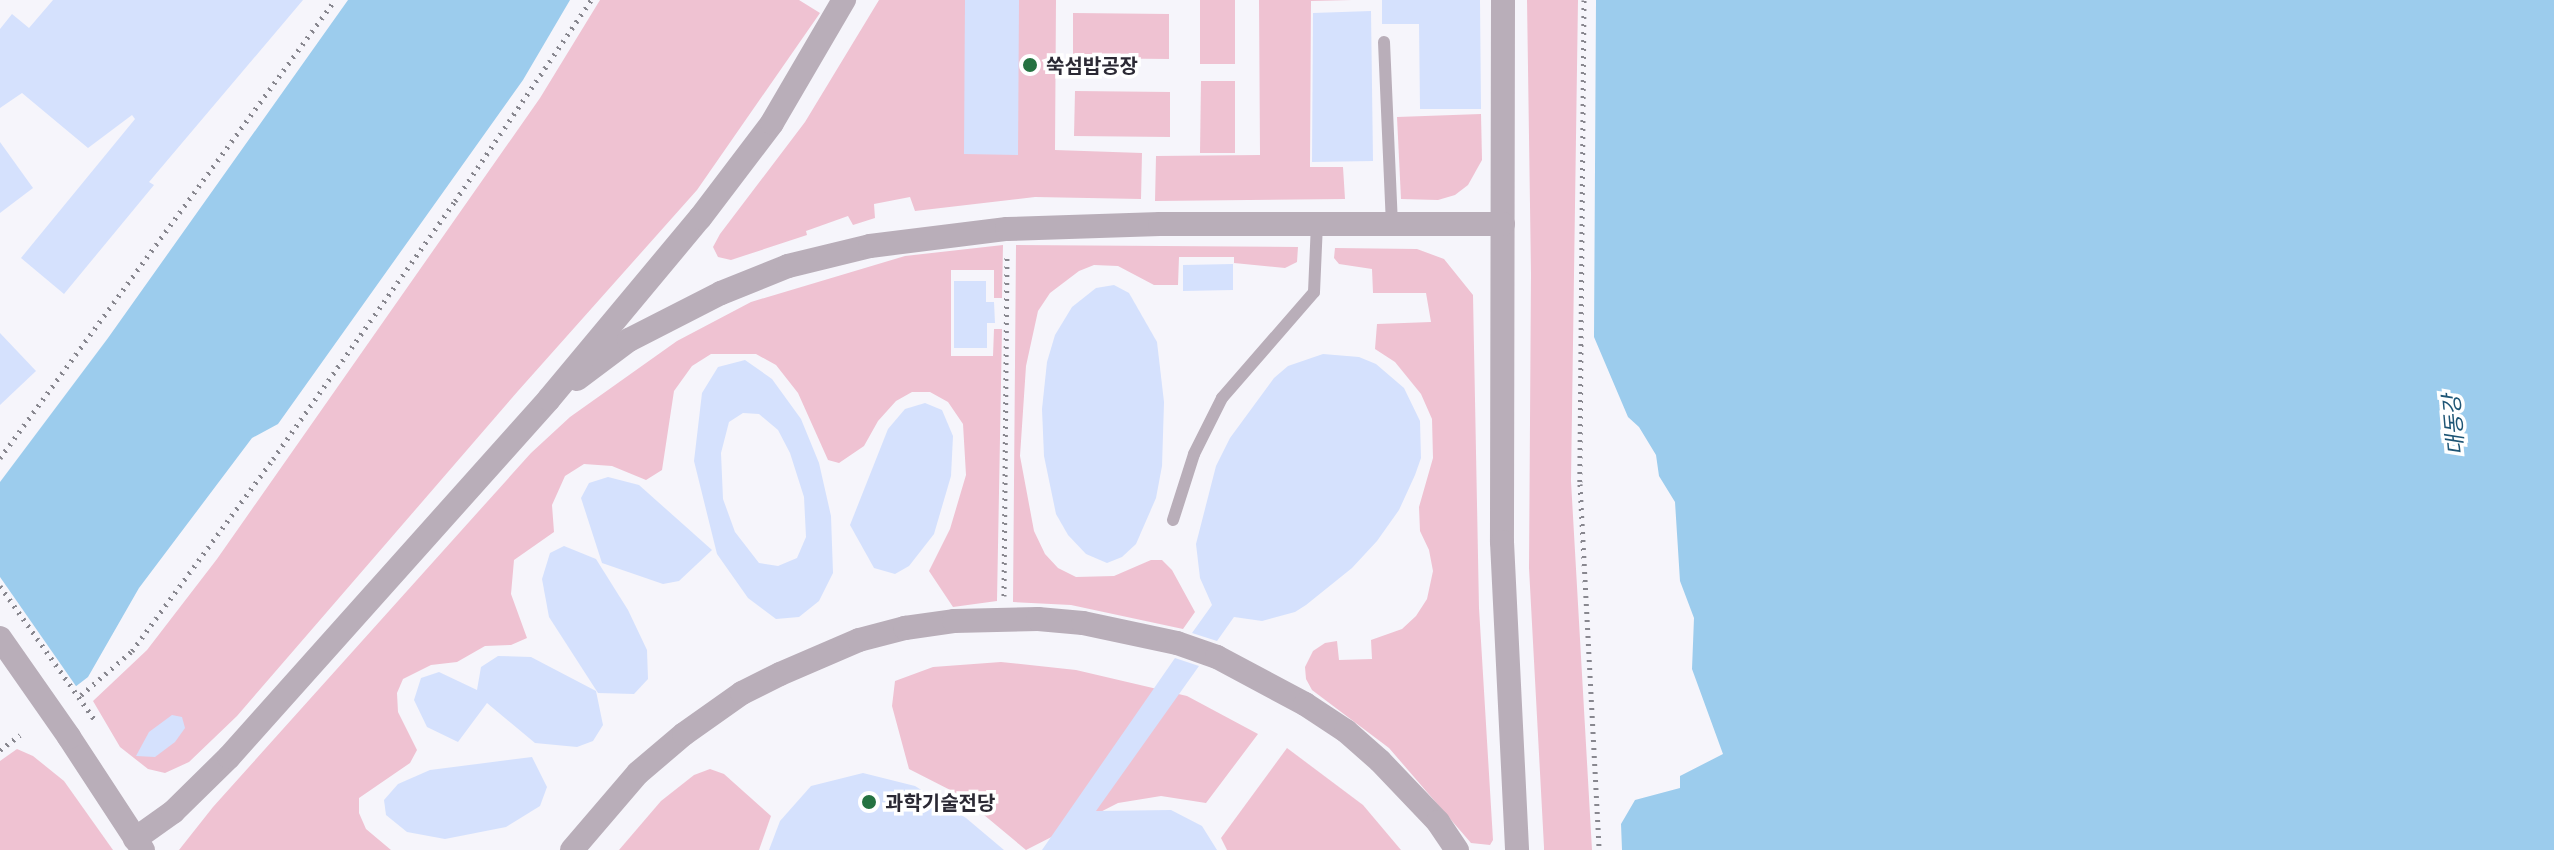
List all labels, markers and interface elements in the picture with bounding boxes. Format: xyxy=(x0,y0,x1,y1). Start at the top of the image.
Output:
place label: 쑥섬밥공장 xyxy=(1046,53,1138,77)
marker: 쑥섬밥공장 xyxy=(1021,56,1039,74)
water label: 대동강 xyxy=(2437,394,2469,456)
place label: 과학기술전당 xyxy=(885,790,995,814)
marker: 과학기술전당 xyxy=(860,793,878,811)

